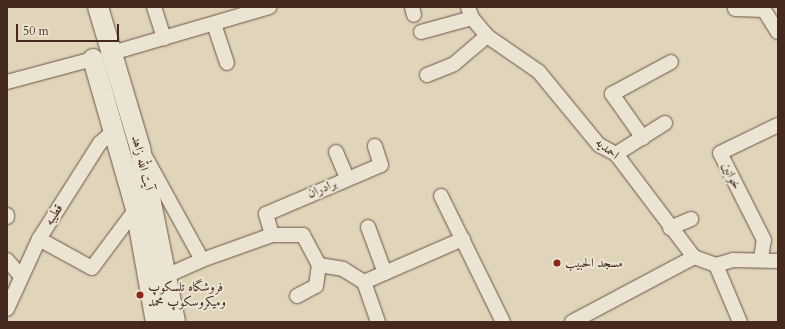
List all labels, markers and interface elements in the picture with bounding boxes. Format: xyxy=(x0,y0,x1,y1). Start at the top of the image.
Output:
scale bar xyxy=(18,16,121,42)
text: 50 m xyxy=(23,23,49,39)
street label: آیت الله زاهد xyxy=(128,134,156,192)
street label: احمدیه xyxy=(592,135,622,163)
street label: خوانین xyxy=(718,160,744,192)
street label: برادران xyxy=(305,176,339,202)
street label: قطیبه xyxy=(41,201,67,229)
place label: مسجد الحبیب xyxy=(565,255,623,271)
marker: مسجد الحبیب xyxy=(552,258,562,268)
place label: فروشگاه تلسکوپ ومیکروسکوپ محمد xyxy=(148,280,226,311)
marker: فروشگاه تلسکوپ ومیکروسکوپ محمد xyxy=(135,290,145,300)

